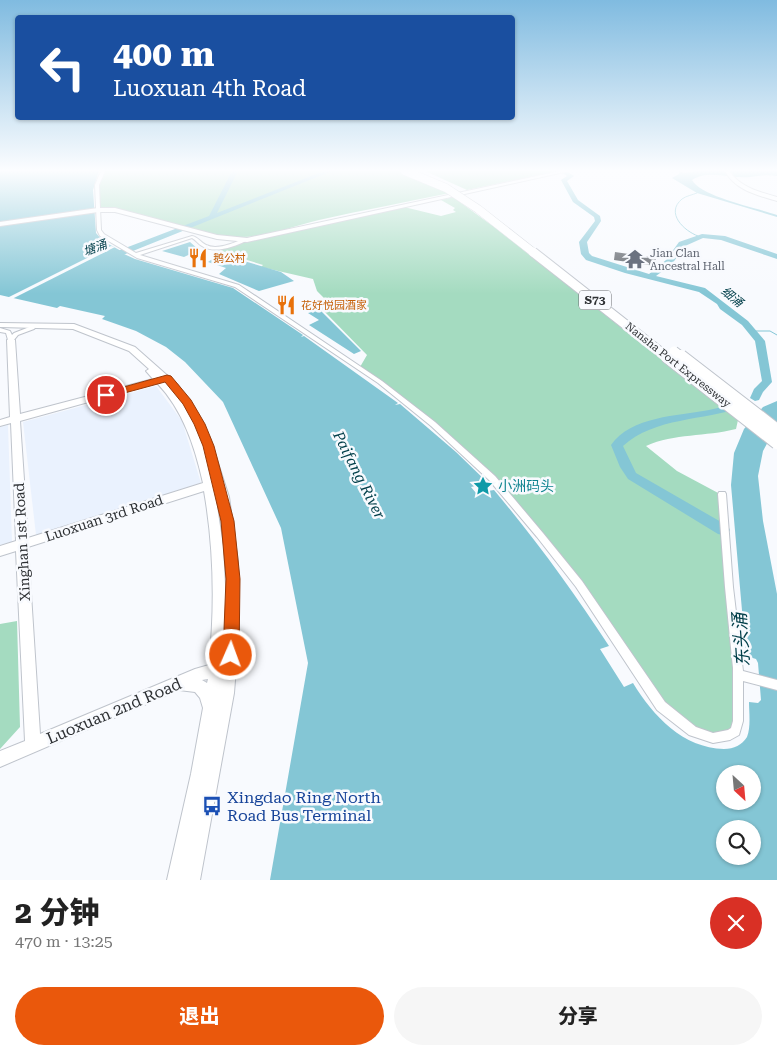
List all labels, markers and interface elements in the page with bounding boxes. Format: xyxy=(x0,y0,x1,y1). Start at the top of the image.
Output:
text: 400 m xyxy=(113,34,214,75)
icon: left xyxy=(30,35,95,100)
text: Luoxuan 4th Road xyxy=(113,76,306,101)
water label: 塘涌 xyxy=(81,236,111,259)
restaurant icon: 鹅公村 xyxy=(187,247,209,269)
place label: Jian Clan Ancestral Hall xyxy=(650,247,725,273)
temple icon: Jian Clan Ancestral Hall xyxy=(624,248,646,270)
place label: 鹅公村 xyxy=(213,252,246,265)
water label: 细涌 xyxy=(718,284,747,311)
road number: S73 xyxy=(579,290,611,310)
restaurant icon: 花好悦园酒家 xyxy=(275,294,297,316)
place label: 花好悦园酒家 xyxy=(301,299,367,312)
street label: Nansha Port Expressway xyxy=(623,320,734,411)
pin xyxy=(85,374,127,416)
icon: arrive xyxy=(92,381,120,409)
water label: Paifang River xyxy=(329,427,389,523)
place icon: 小洲码头 xyxy=(472,475,494,497)
place label: 小洲码头 xyxy=(498,478,554,494)
street label: Xinghan 1st Road xyxy=(11,482,33,602)
street label: Luoxuan 3rd Road xyxy=(43,491,165,545)
water label: 东头涌 xyxy=(729,610,753,668)
position arrow xyxy=(204,628,256,680)
street label: Luoxuan 2nd Road xyxy=(44,674,184,748)
north arrow xyxy=(716,765,761,810)
map controls xyxy=(716,765,761,865)
place label: Xingdao Ring North Road Bus Terminal xyxy=(227,788,381,825)
bus stop icon: Xingdao Ring North Road Bus Terminal xyxy=(201,795,223,817)
button: search xyxy=(716,820,761,865)
text: 2 分钟 xyxy=(15,895,99,930)
button: close xyxy=(710,897,762,949)
text: 470 m · 13:25 xyxy=(15,932,113,951)
button: 退出 xyxy=(15,987,384,1045)
button: 分享 xyxy=(394,987,762,1045)

